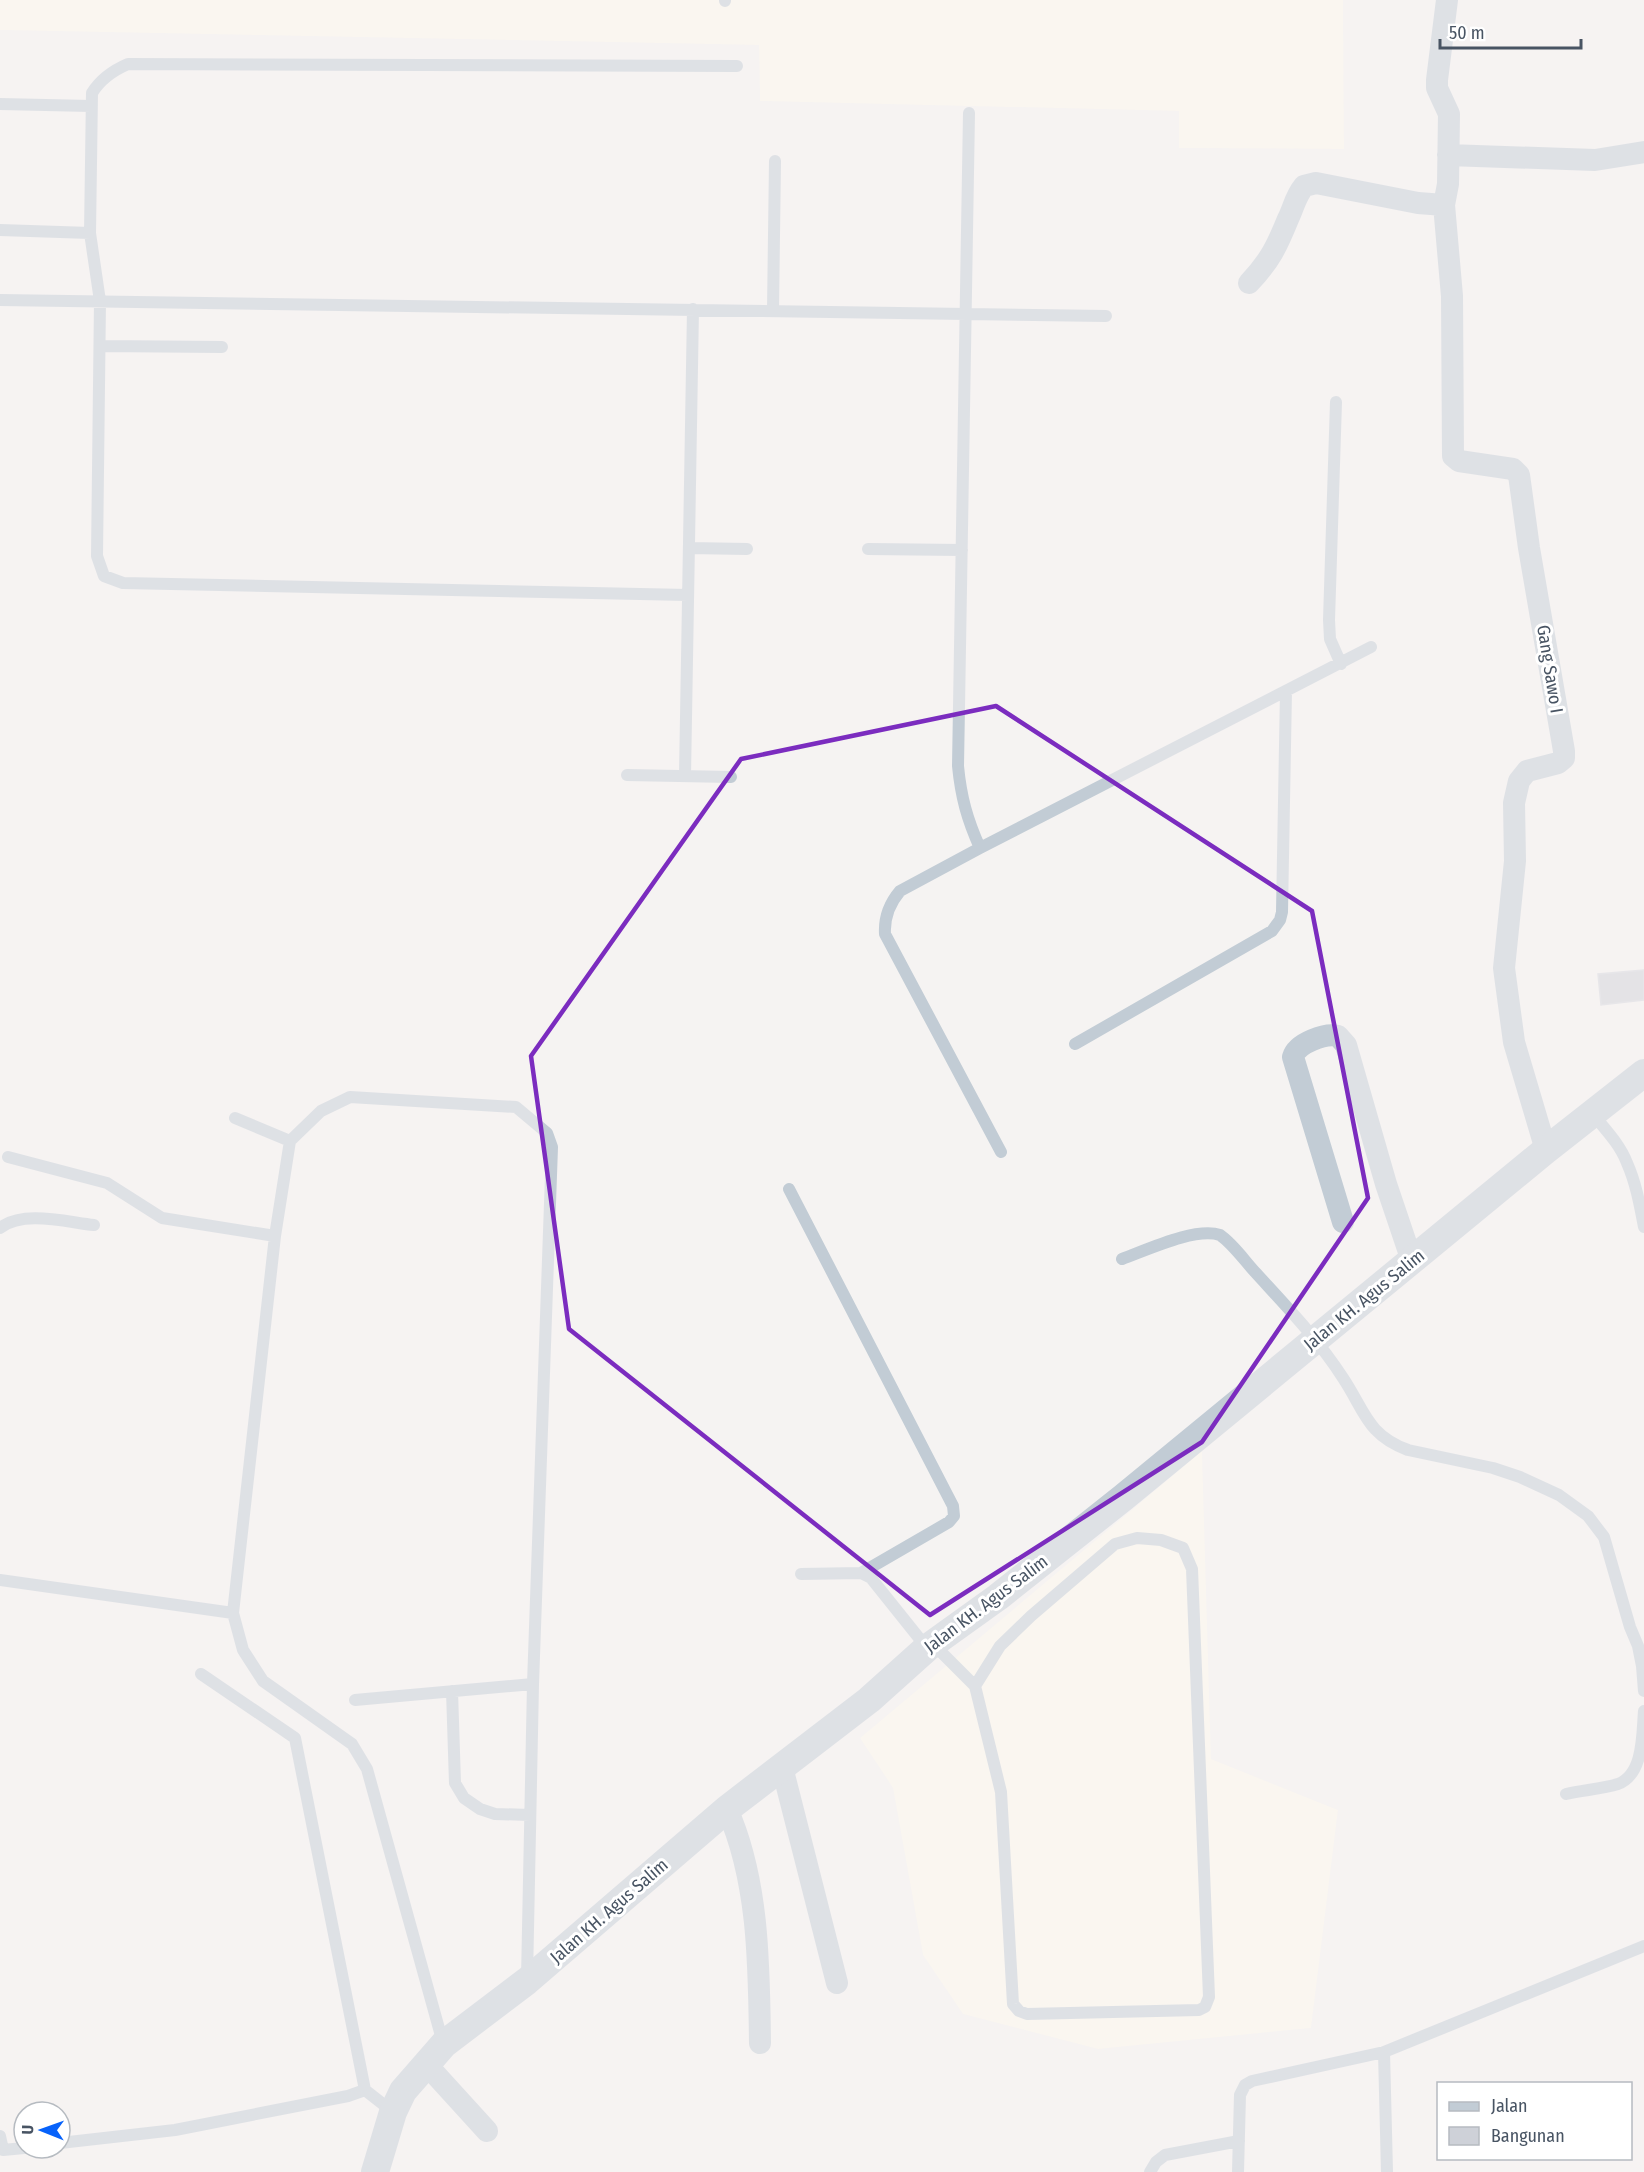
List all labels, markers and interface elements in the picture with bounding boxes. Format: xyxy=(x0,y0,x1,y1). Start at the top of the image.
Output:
scale bar xyxy=(1440,12,1581,50)
text: 50 m xyxy=(1449,22,1485,44)
street label: Gang Sawo I xyxy=(1532,623,1568,715)
street label: Jalan KH. Agus Salim xyxy=(1299,1245,1429,1355)
street label: Jalan KH. Agus Salim xyxy=(920,1550,1052,1658)
street label: Jalan KH. Agus Salim xyxy=(546,1854,672,1968)
legend xyxy=(1437,2082,1632,2160)
text: Jalan xyxy=(1491,2095,1528,2117)
north arrow xyxy=(12,2100,72,2160)
text: U xyxy=(18,2125,37,2135)
text: Bangunan xyxy=(1491,2125,1565,2147)

